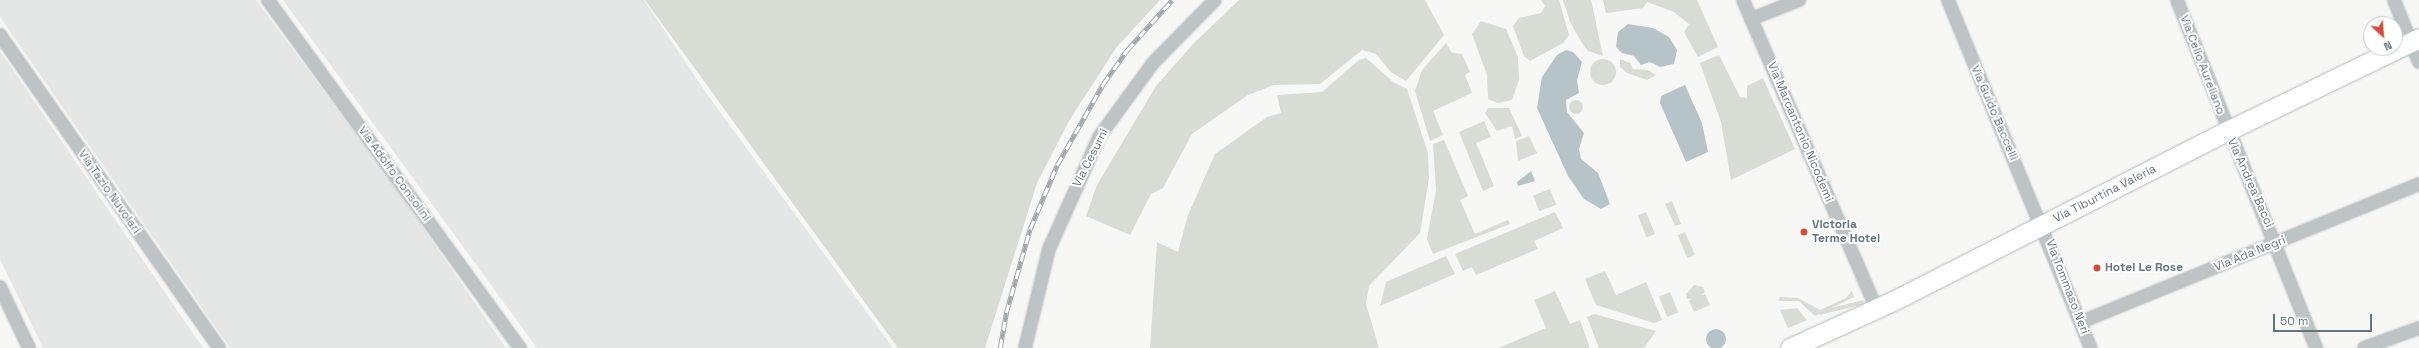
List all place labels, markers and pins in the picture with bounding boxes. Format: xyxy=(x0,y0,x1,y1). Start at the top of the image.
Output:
place label: Victoria Terme Hotel xyxy=(1812,218,1880,246)
marker: Victoria Terme Hotel xyxy=(1799,227,1809,237)
place label: Hotel Le Rose xyxy=(2105,261,2183,275)
marker: Hotel Le Rose xyxy=(2092,263,2102,273)

